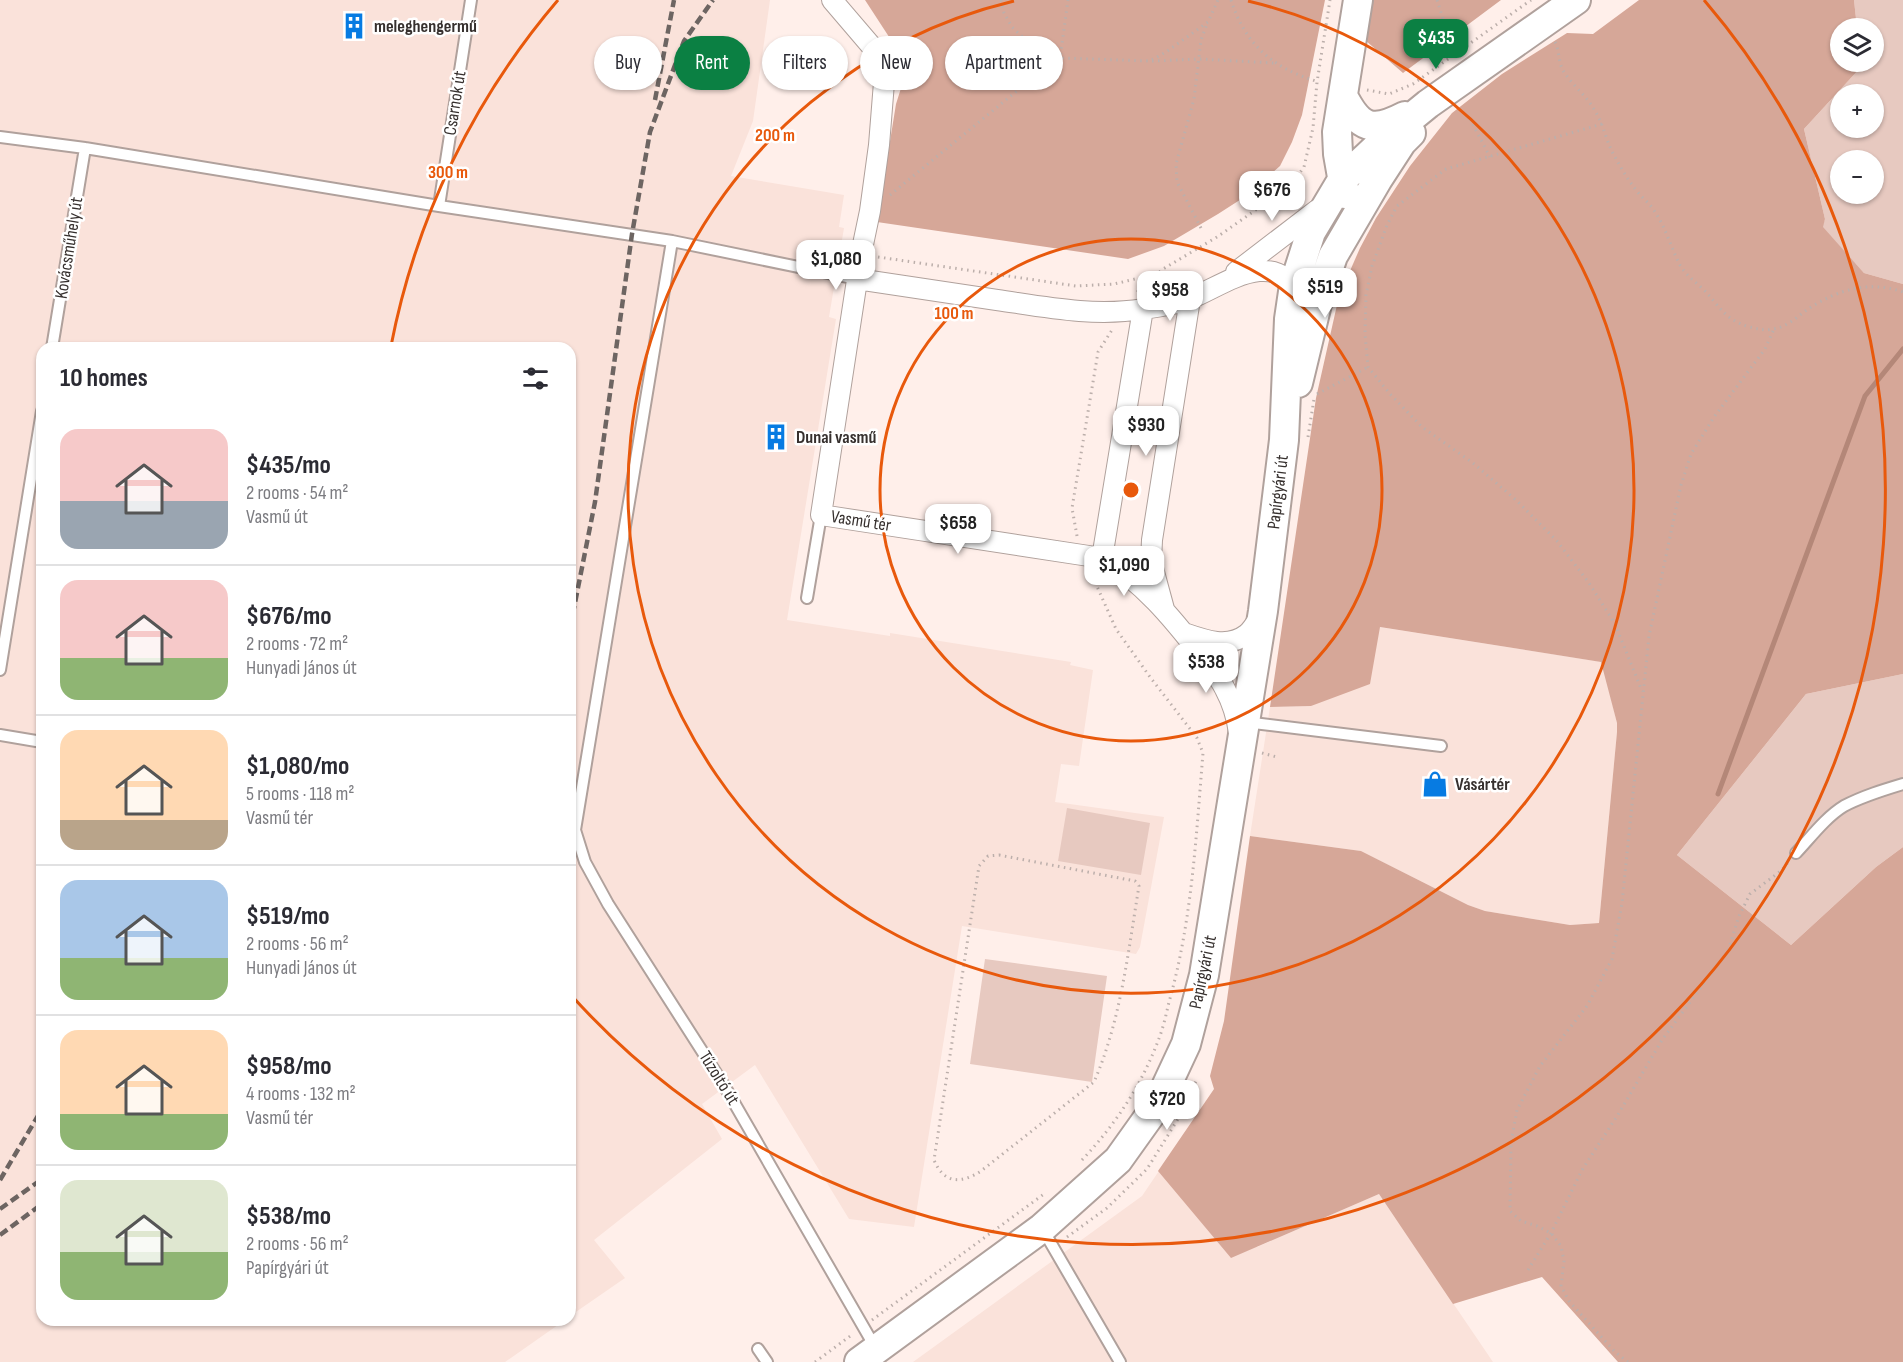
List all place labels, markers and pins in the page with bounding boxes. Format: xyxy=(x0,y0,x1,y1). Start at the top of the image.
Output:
building icon: meleghengermű xyxy=(339,11,369,41)
place label: meleghengermű xyxy=(374,16,477,37)
pin: $435 xyxy=(1400,19,1472,70)
pin: $676 xyxy=(1236,171,1308,222)
pin: $1,080 xyxy=(787,240,885,291)
pin: $519 xyxy=(1289,268,1361,319)
pin: $958 xyxy=(1134,271,1206,322)
pin: $930 xyxy=(1110,406,1182,457)
building icon: Dunai vasmű xyxy=(761,422,791,452)
place label: Dunai vasmű xyxy=(796,427,877,448)
centre of rings xyxy=(1121,480,1141,500)
pin: $658 xyxy=(922,504,994,555)
pin: $1,090 xyxy=(1075,546,1173,597)
pin: $538 xyxy=(1170,643,1242,694)
shop icon: Vásártér xyxy=(1420,769,1450,799)
place label: Vásártér xyxy=(1455,774,1510,795)
pin: $720 xyxy=(1131,1080,1203,1131)

